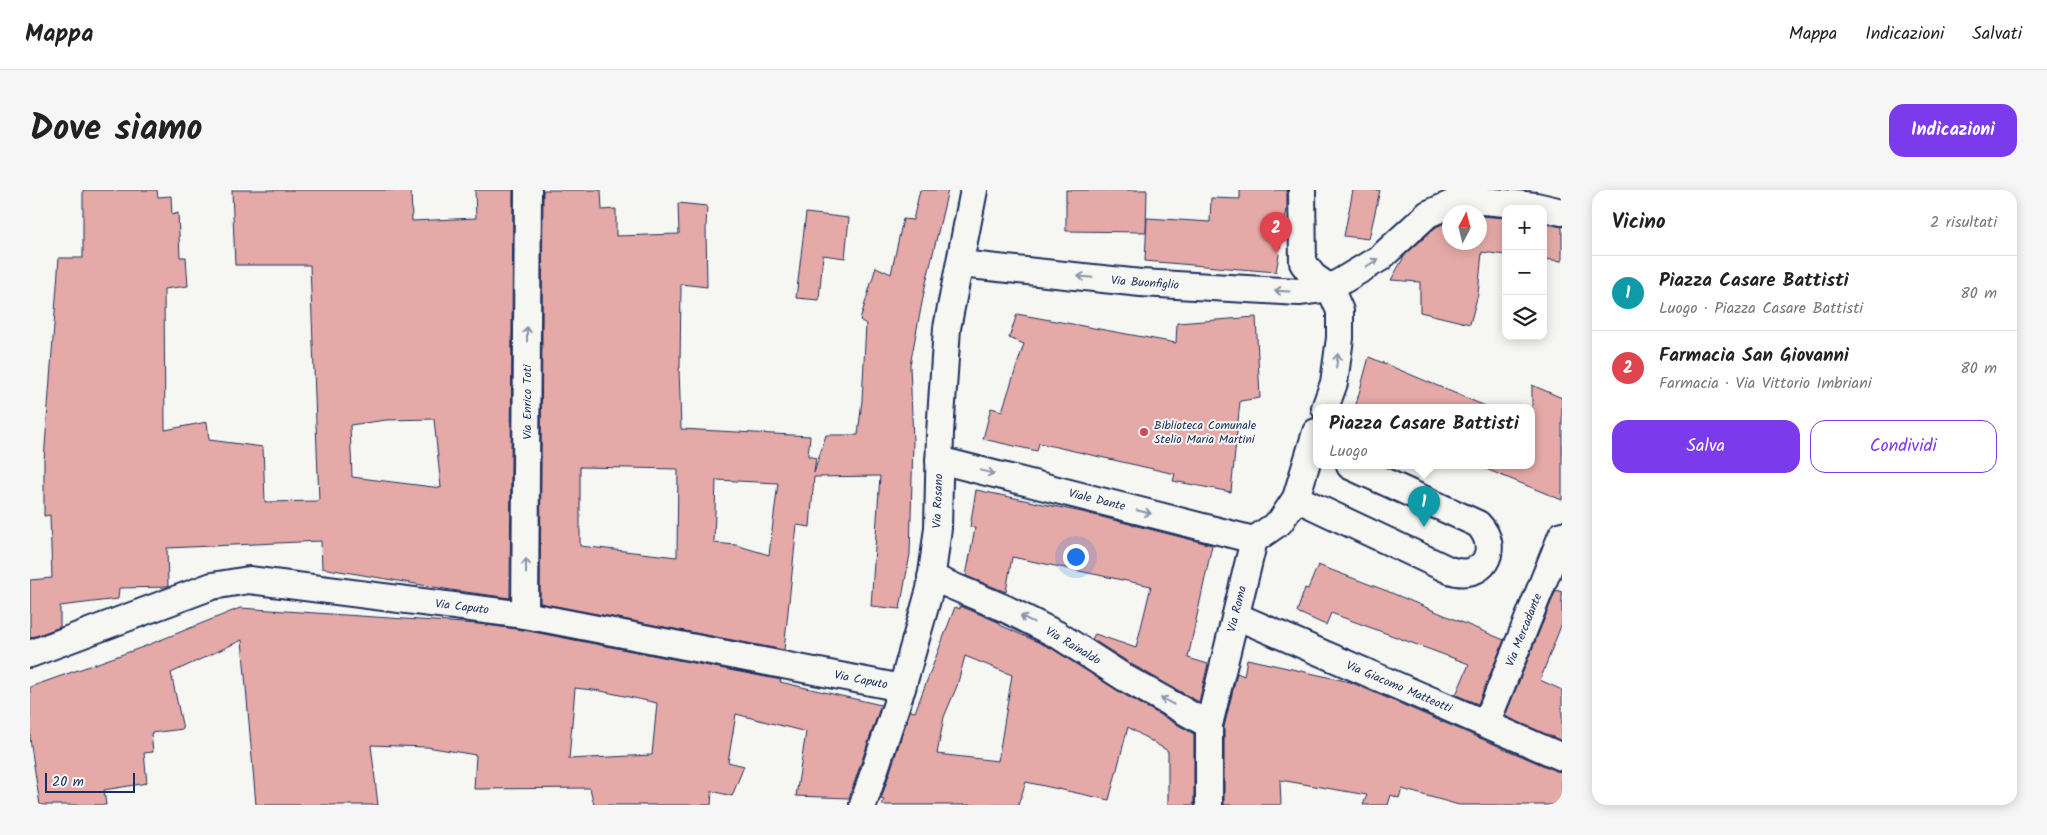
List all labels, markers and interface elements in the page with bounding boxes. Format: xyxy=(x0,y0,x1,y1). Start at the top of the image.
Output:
text: Mappa xyxy=(25,15,93,54)
text: Mappa xyxy=(1789,20,1837,49)
text: Indicazioni xyxy=(1865,20,1944,49)
text: Salvati xyxy=(1972,20,2022,49)
text: Dove siamo xyxy=(30,102,203,158)
button: Indicazioni xyxy=(1889,104,2017,157)
north arrow xyxy=(1442,205,1487,250)
map controls xyxy=(1502,205,1547,340)
button: + xyxy=(1502,205,1547,250)
text: Vicino xyxy=(1612,206,1666,239)
text: 2 risultati xyxy=(1930,210,1997,235)
pin: 2 xyxy=(1260,212,1292,253)
button: − xyxy=(1502,250,1547,295)
one-way arrow xyxy=(1364,257,1378,267)
text: Piazza Casare Battisti xyxy=(1659,266,1849,296)
street label: Via Buonfiglio xyxy=(1110,271,1180,295)
one-way arrow xyxy=(1077,272,1093,282)
text: 1 xyxy=(1626,281,1630,306)
text: 80 m xyxy=(1960,281,1997,306)
one-way arrow xyxy=(1274,286,1290,295)
button: layers xyxy=(1502,295,1547,340)
text: Luogo · Piazza Casare Battisti xyxy=(1659,296,1863,321)
one-way arrow xyxy=(522,326,532,342)
text: Farmacia San Giovanni xyxy=(1659,341,1849,371)
one-way arrow xyxy=(1332,354,1342,370)
text: 2 xyxy=(1623,356,1633,381)
text: 80 m xyxy=(1960,356,1997,381)
street label: Via Enrico Toti xyxy=(518,363,537,439)
text: Farmacia · Via Vittorio Imbriani xyxy=(1659,371,1871,396)
popup xyxy=(1313,404,1535,469)
text: Piazza Casare Battisti xyxy=(1329,409,1519,439)
place label: Biblioteca Comunale Stelio Maria Martini xyxy=(1154,416,1257,449)
button: Salva xyxy=(1612,420,1800,473)
button: Condividi xyxy=(1810,420,1997,473)
marker: Biblioteca Comunale Stelio Maria Martini xyxy=(1138,426,1150,438)
text: Luogo xyxy=(1329,439,1368,464)
one-way arrow xyxy=(978,468,994,477)
street label: Via Rosano xyxy=(928,473,948,529)
street label: Viale Dante xyxy=(1067,484,1128,516)
pin: 1 xyxy=(1408,486,1440,527)
one-way arrow xyxy=(1136,508,1152,517)
your location xyxy=(1063,544,1089,570)
one-way arrow xyxy=(521,558,531,574)
street label: Via Roma xyxy=(1222,583,1252,634)
street label: Via Mercadante xyxy=(1501,590,1548,670)
street label: Via Caputo xyxy=(434,594,490,620)
one-way arrow xyxy=(1019,614,1034,624)
street label: Via Rainaldo xyxy=(1042,622,1104,670)
street label: Via Giacomo Matteotti xyxy=(1343,656,1456,718)
street label: Via Caputo xyxy=(833,666,889,694)
one-way arrow xyxy=(1160,696,1174,706)
scale bar xyxy=(45,770,135,793)
text: 20 m xyxy=(52,771,84,793)

